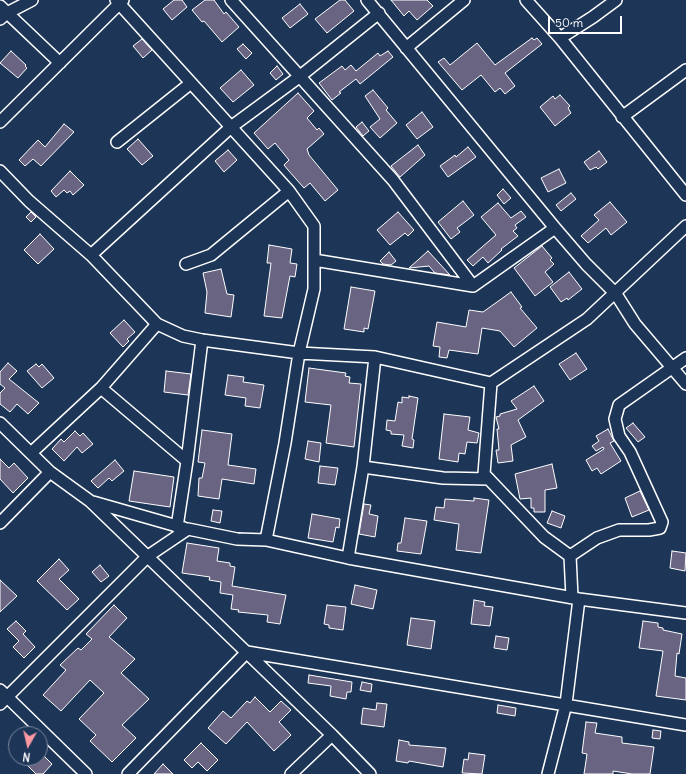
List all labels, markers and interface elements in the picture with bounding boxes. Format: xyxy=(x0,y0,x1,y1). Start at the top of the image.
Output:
scale bar xyxy=(550,8,624,34)
text: 50 m xyxy=(555,15,583,30)
north arrow xyxy=(8,726,48,766)
text: N xyxy=(22,749,31,764)

